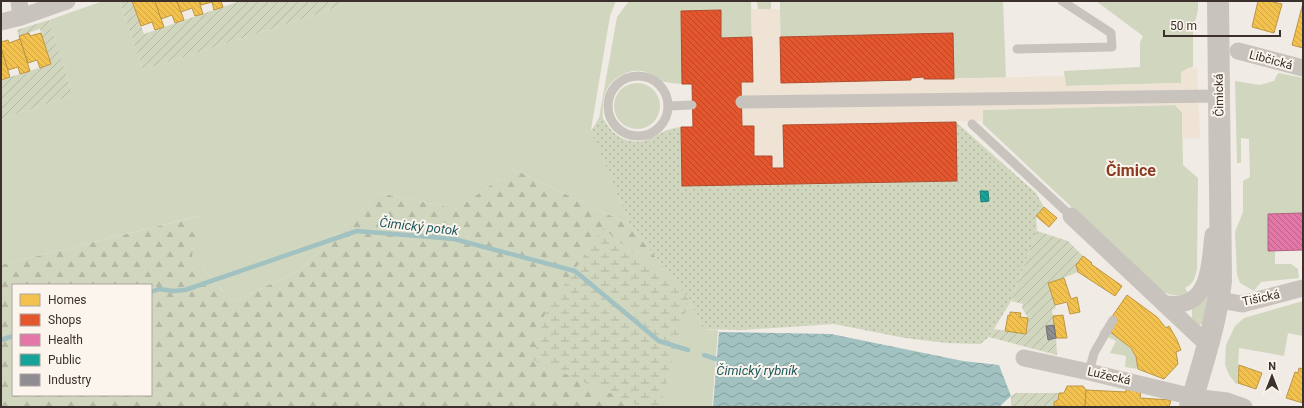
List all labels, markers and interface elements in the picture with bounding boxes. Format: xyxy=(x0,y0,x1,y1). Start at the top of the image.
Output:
scale bar xyxy=(1164,12,1280,38)
text: 50 m xyxy=(1170,19,1197,33)
street label: Libčická xyxy=(1248,48,1294,72)
street label: Čimická xyxy=(1211,73,1226,117)
district label: Čimice xyxy=(1106,160,1156,180)
water label: Čimický potok xyxy=(379,215,460,238)
legend xyxy=(12,284,152,396)
street label: Tišická xyxy=(1241,287,1281,309)
text: Homes xyxy=(48,293,86,307)
text: Shops xyxy=(48,313,82,327)
text: Health xyxy=(48,333,83,347)
text: Public xyxy=(48,353,81,367)
north arrow xyxy=(1252,356,1292,396)
text: N xyxy=(1268,360,1276,373)
water label: Čimický rybník xyxy=(716,363,798,378)
street label: Lužecká xyxy=(1086,364,1132,388)
text: Industry xyxy=(48,373,92,387)

